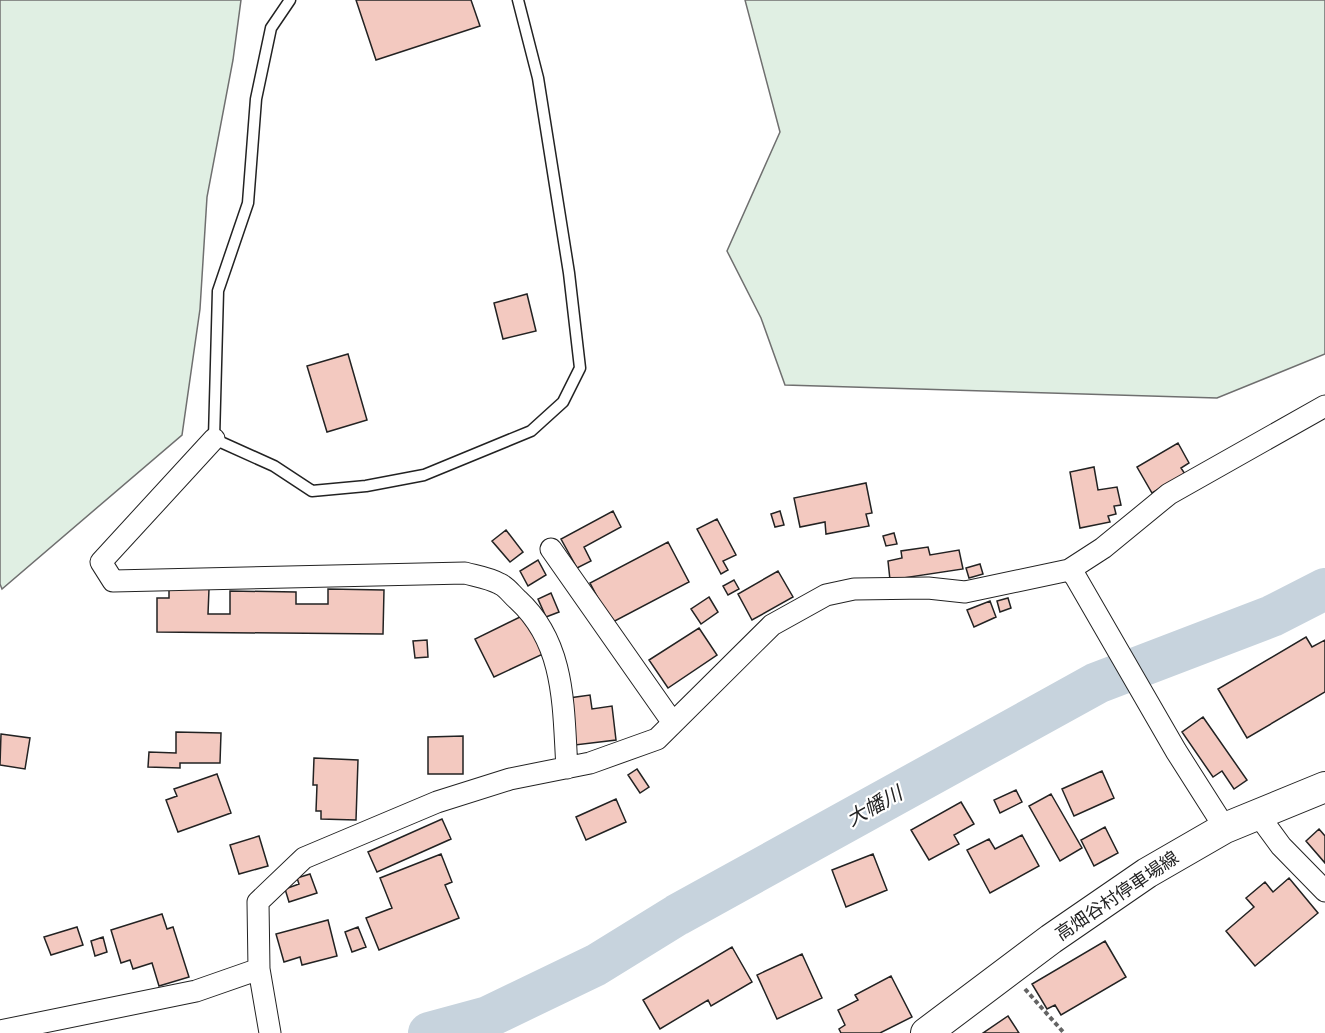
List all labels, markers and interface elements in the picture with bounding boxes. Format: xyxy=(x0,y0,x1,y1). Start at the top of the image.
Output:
water label: 大幡川 xyxy=(842,781,907,830)
street label: 高畑谷村停車場線 xyxy=(1052,847,1182,945)

